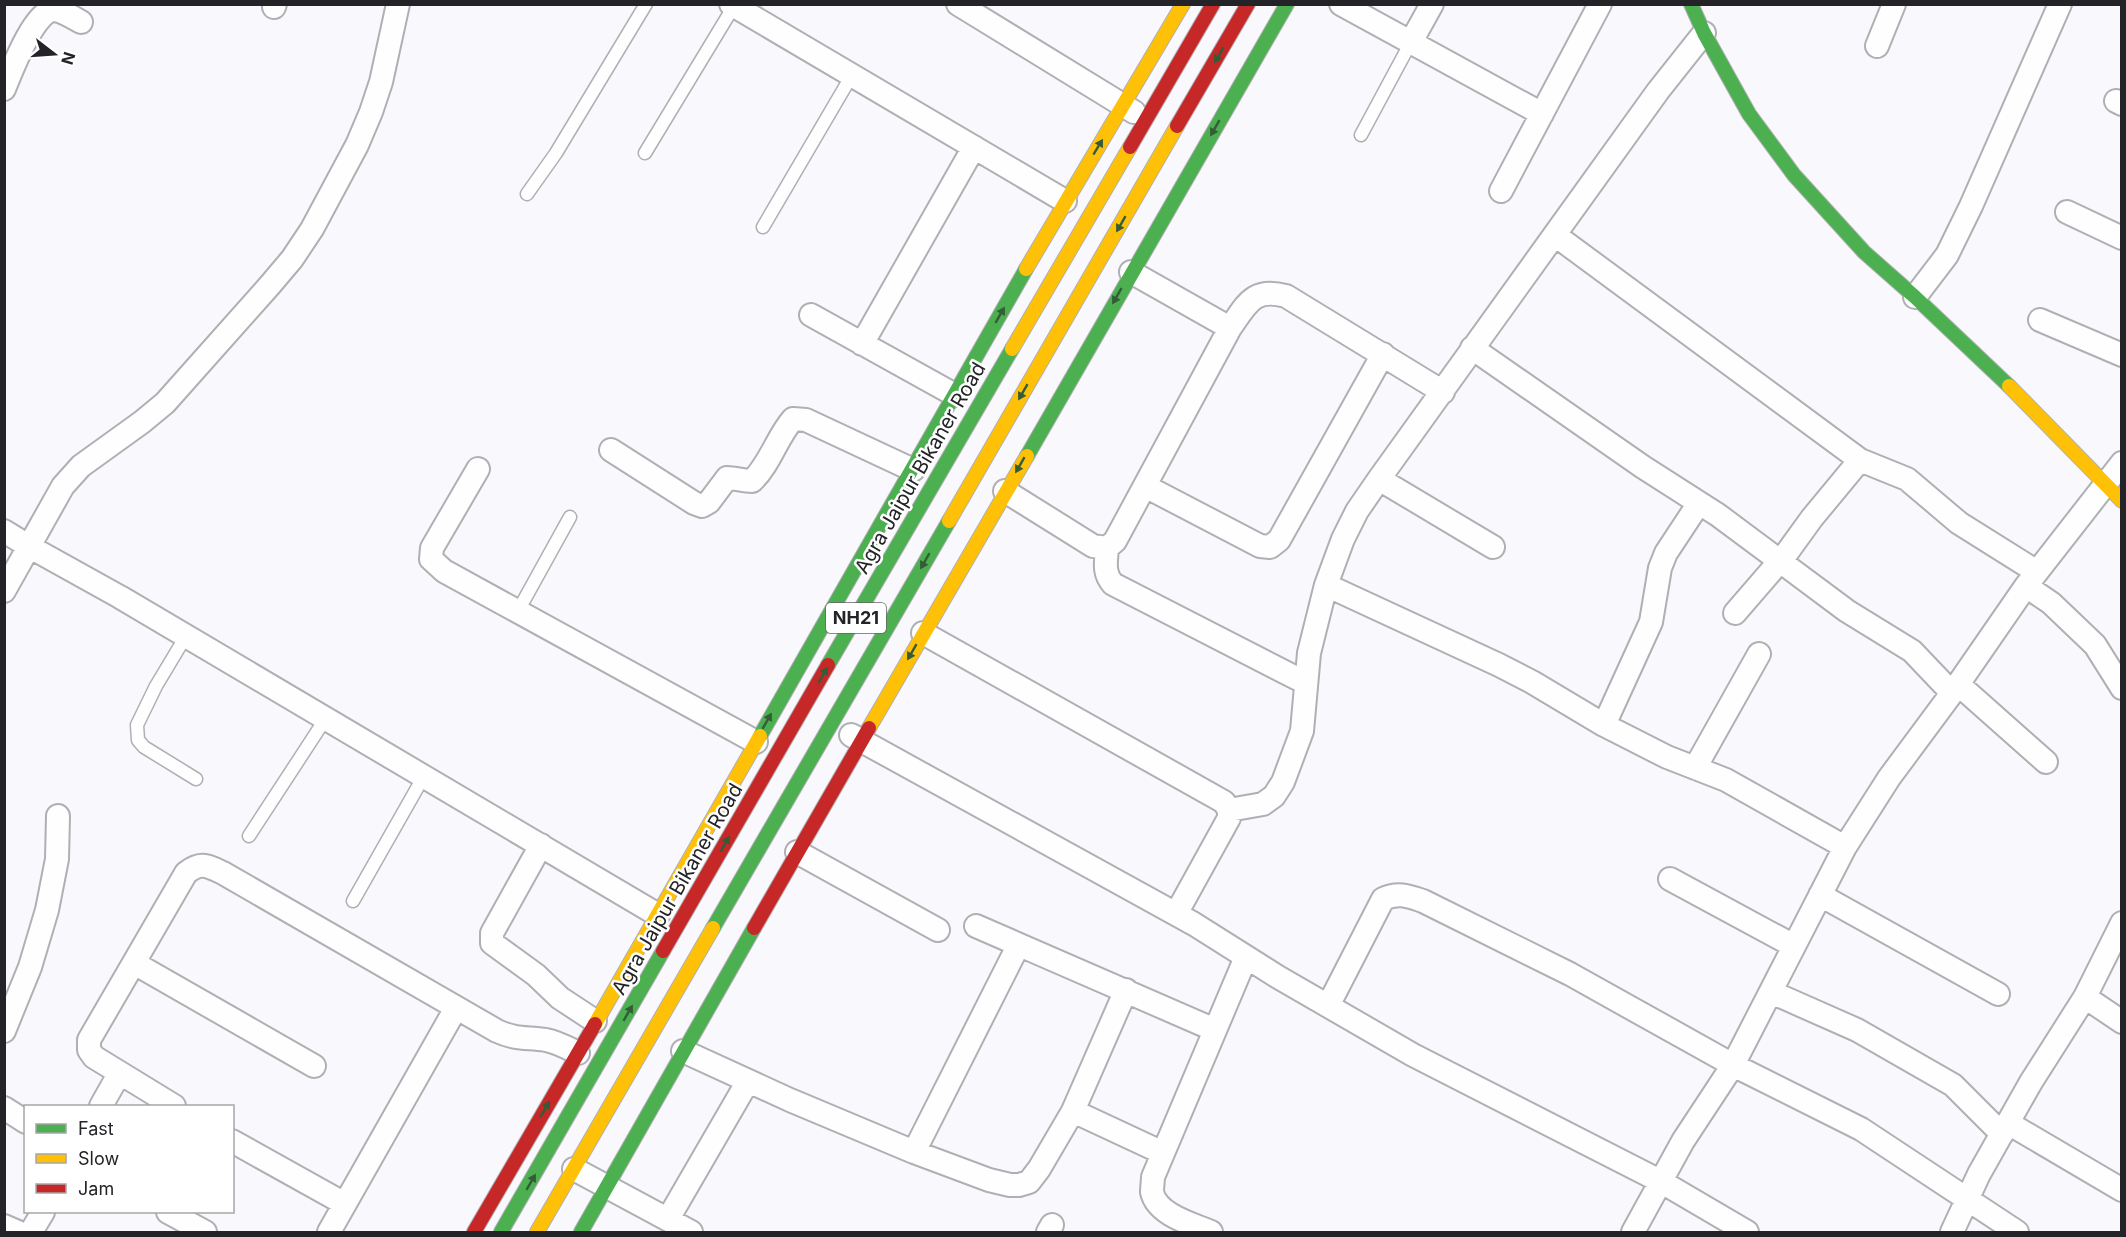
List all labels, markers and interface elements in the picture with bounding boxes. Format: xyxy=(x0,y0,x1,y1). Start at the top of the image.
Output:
north arrow xyxy=(24,24,84,84)
one-way arrow xyxy=(1214,47,1224,64)
text: N xyxy=(57,50,80,67)
one-way arrow xyxy=(1210,120,1221,136)
one-way arrow xyxy=(1093,138,1103,155)
one-way arrow xyxy=(1116,215,1126,232)
one-way arrow xyxy=(1112,288,1123,304)
one-way arrow xyxy=(995,307,1005,324)
street label: Agra Jaipur Bikaner Road xyxy=(850,358,990,578)
one-way arrow xyxy=(1017,384,1028,400)
one-way arrow xyxy=(1015,457,1025,474)
one-way arrow xyxy=(919,553,930,569)
road number: NH21 xyxy=(826,603,886,633)
one-way arrow xyxy=(907,644,917,661)
one-way arrow xyxy=(817,667,828,683)
one-way arrow xyxy=(762,713,773,729)
street label: Agra Jaipur Bikaner Road xyxy=(607,779,747,999)
one-way arrow xyxy=(720,836,731,852)
one-way arrow xyxy=(623,1004,633,1021)
one-way arrow xyxy=(540,1101,551,1117)
legend xyxy=(24,1105,234,1213)
text: Fast xyxy=(78,1118,114,1139)
text: Slow xyxy=(78,1148,119,1169)
one-way arrow xyxy=(525,1174,536,1190)
text: Jam xyxy=(78,1178,114,1199)

